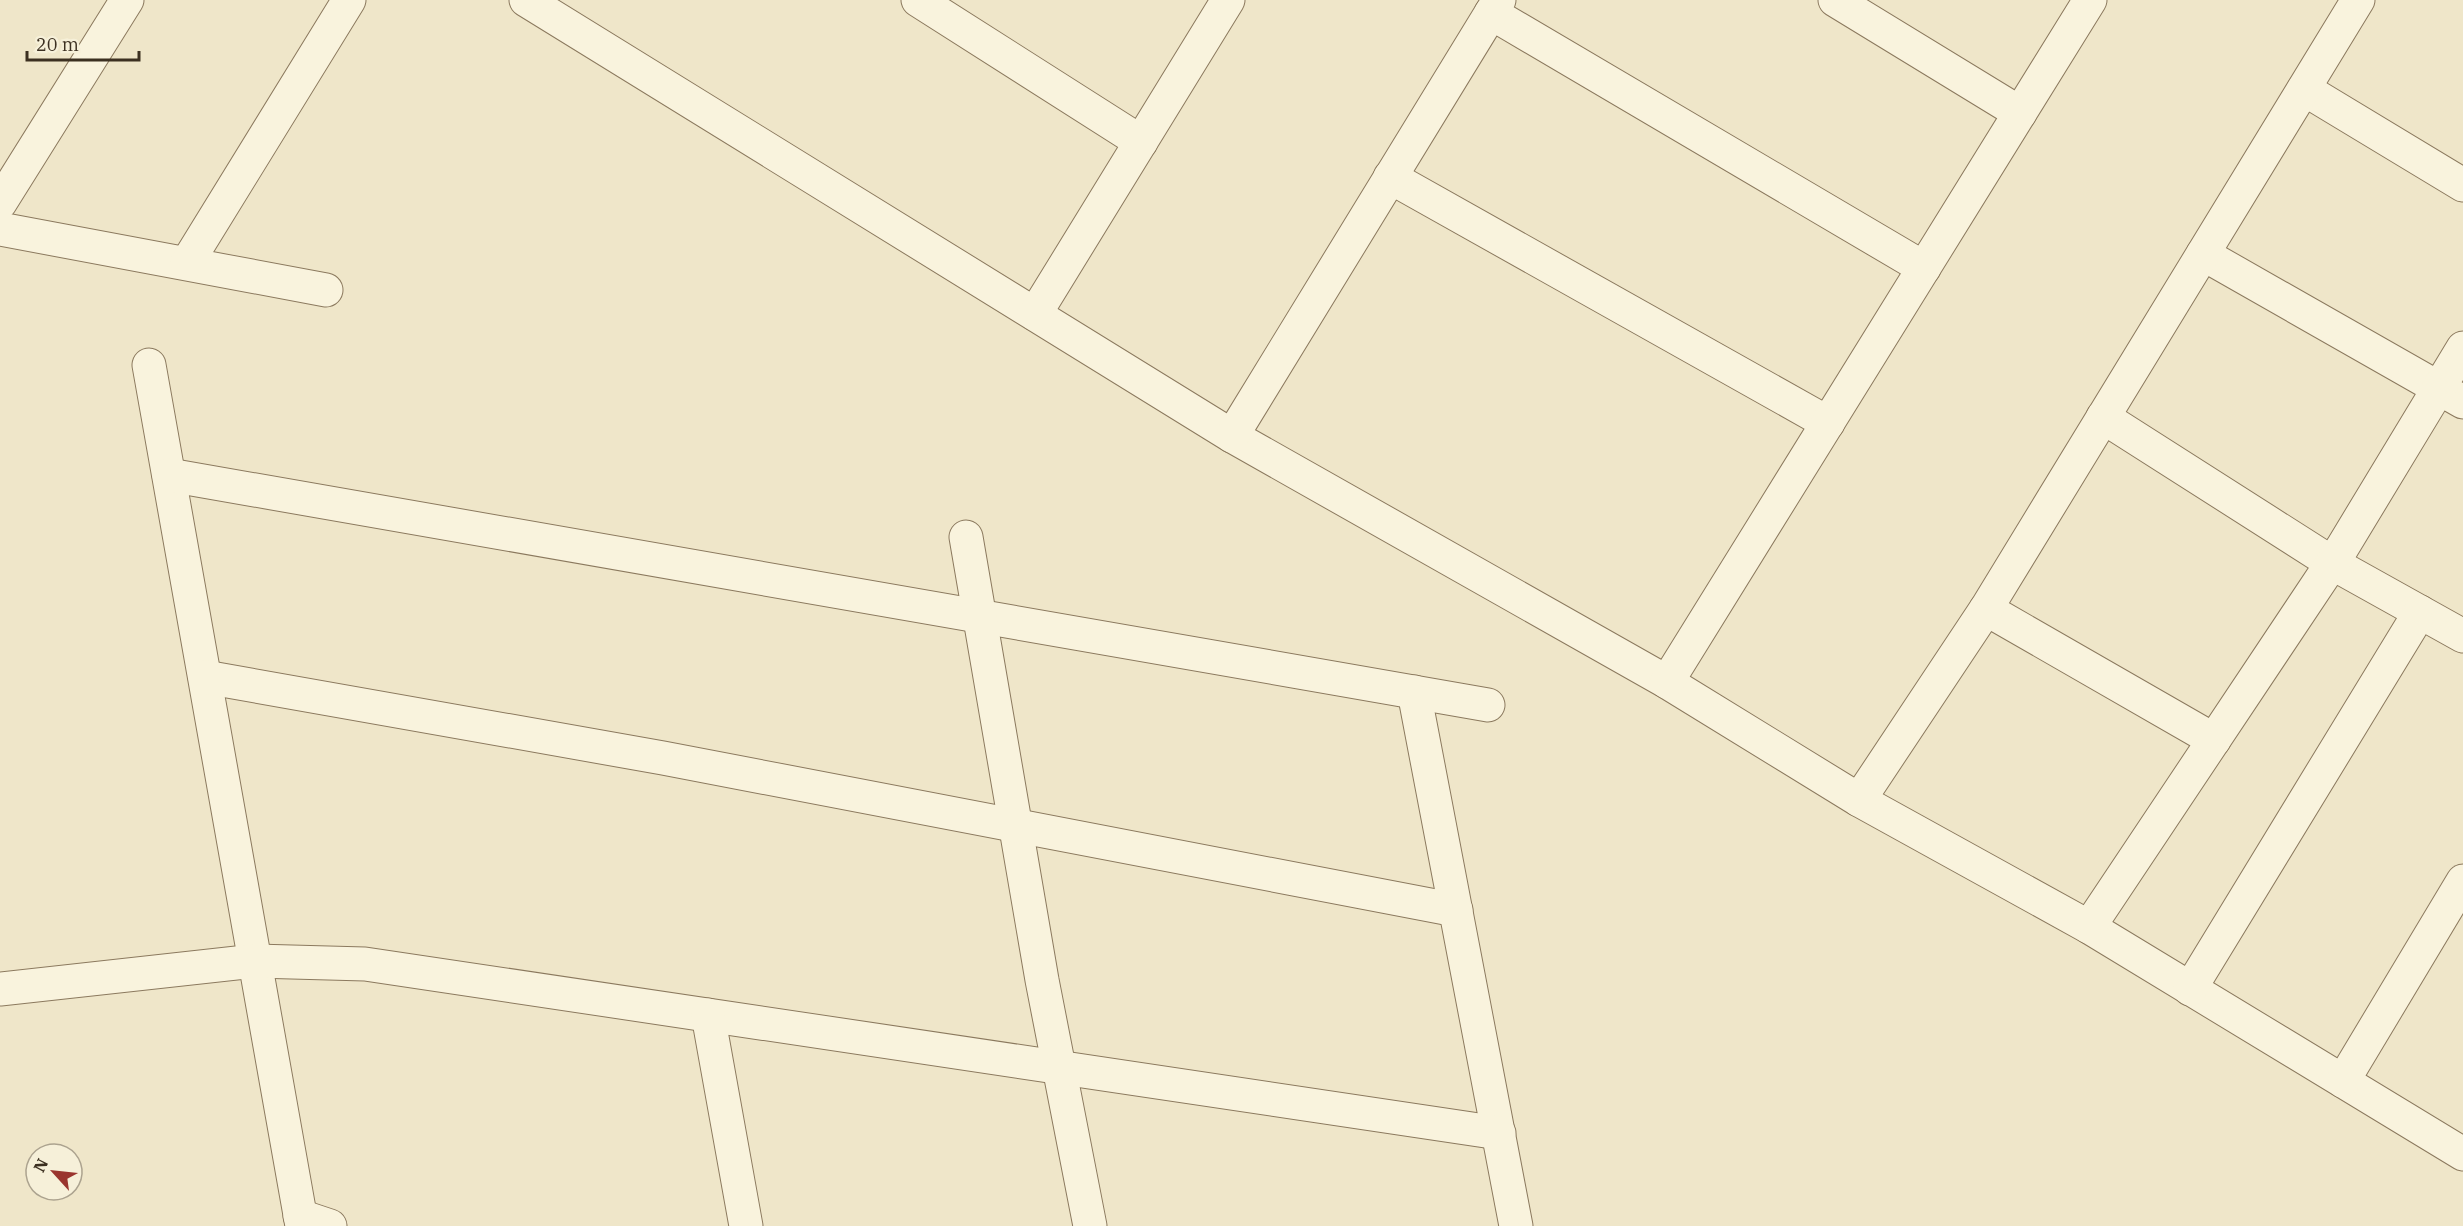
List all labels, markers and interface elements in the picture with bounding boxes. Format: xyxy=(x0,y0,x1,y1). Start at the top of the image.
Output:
scale bar xyxy=(27,24,140,62)
text: 20 m xyxy=(36,33,79,56)
north arrow xyxy=(24,1142,84,1202)
text: N xyxy=(29,1155,52,1175)

